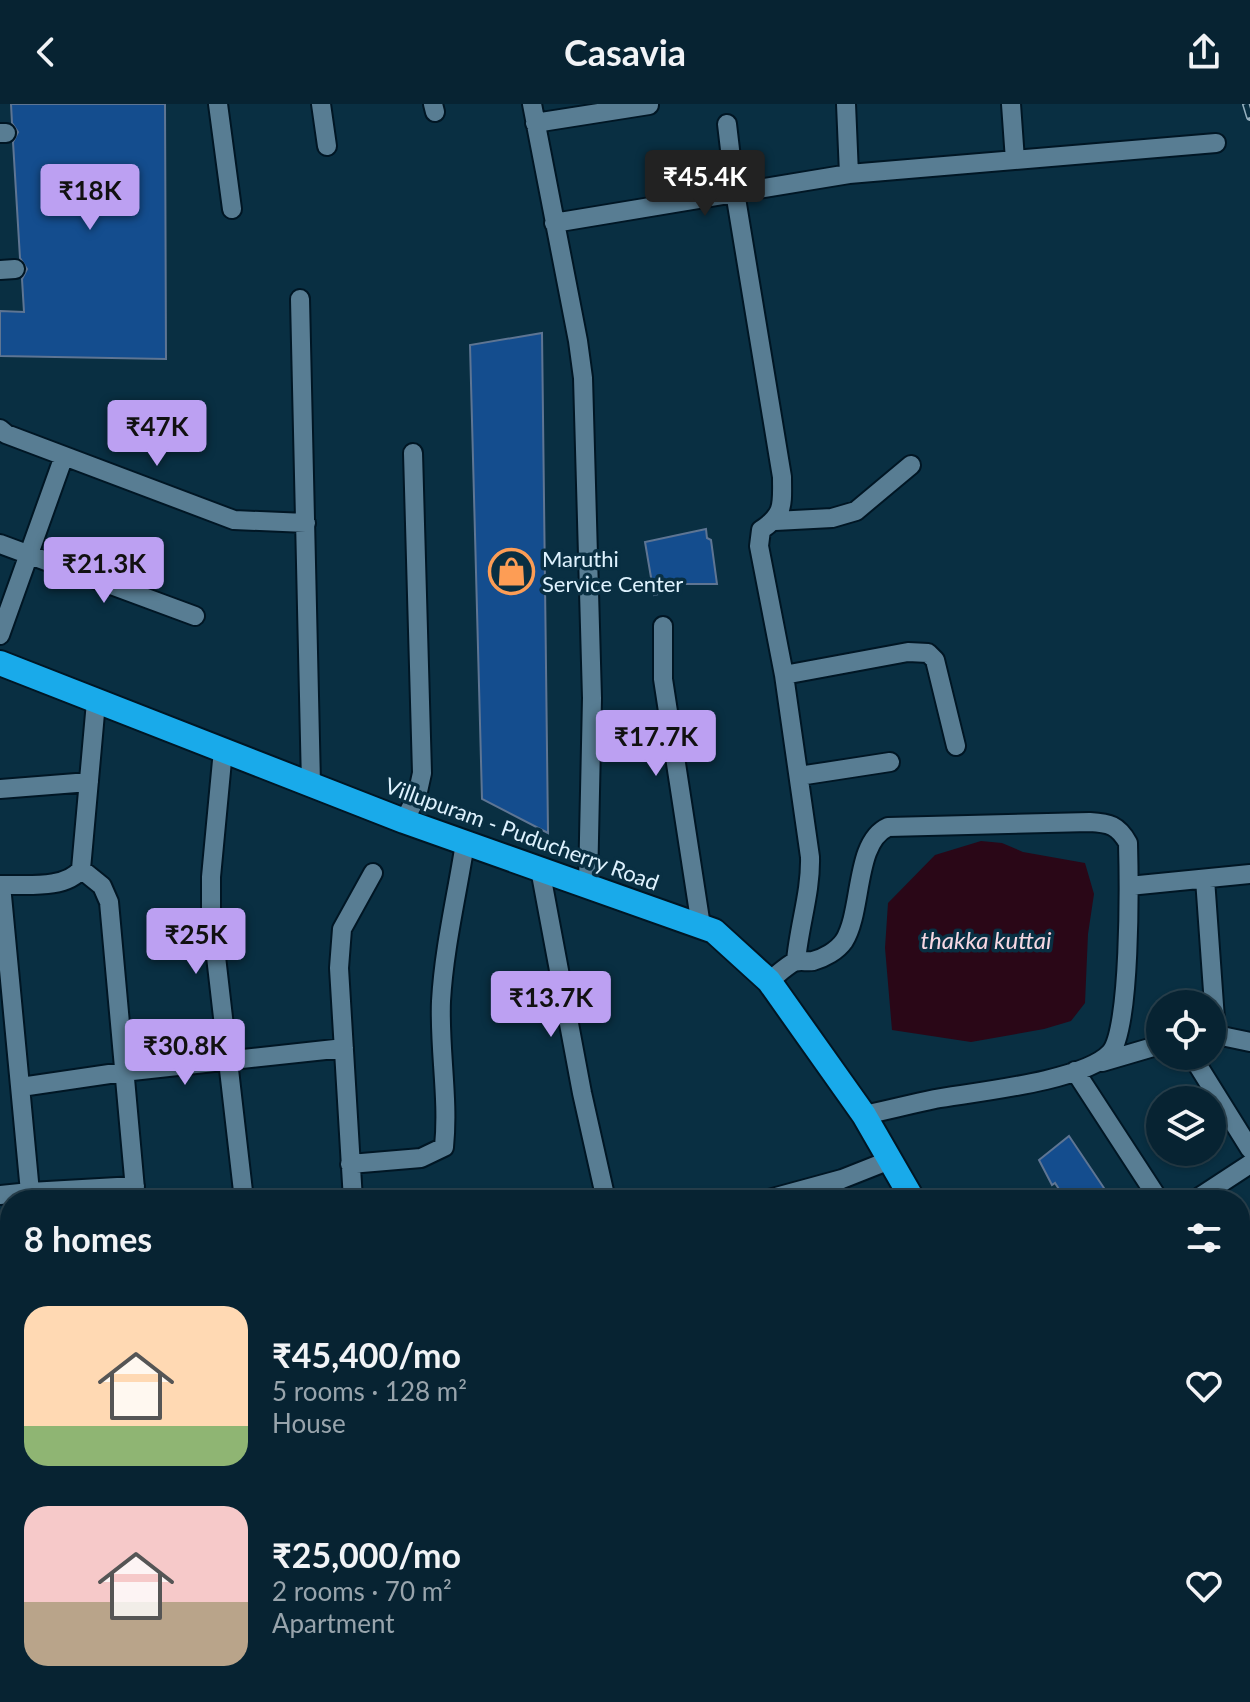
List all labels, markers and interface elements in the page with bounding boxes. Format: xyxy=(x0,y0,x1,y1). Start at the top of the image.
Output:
icon: back xyxy=(24,30,68,74)
text: Casavia xyxy=(564,30,686,74)
icon: share xyxy=(1182,30,1226,74)
pin: ₹45.4K xyxy=(640,150,770,218)
text: ₹45.4K xyxy=(663,160,747,192)
pin: ₹18K xyxy=(43,164,137,232)
text: ₹18K xyxy=(58,174,122,206)
pin: ₹47K xyxy=(110,400,204,468)
text: ₹47K xyxy=(125,410,189,442)
pin: ₹21.3K xyxy=(39,537,169,605)
place label: Maruthi Service Center xyxy=(542,545,683,597)
text: ₹21.3K xyxy=(62,547,146,579)
shop icon: Maruthi Service Center xyxy=(487,548,535,596)
pin: ₹17.7K xyxy=(591,710,721,778)
text: ₹17.7K xyxy=(614,720,698,752)
street label: Villupuram - Puducherry Road xyxy=(382,771,663,896)
pin: ₹25K xyxy=(149,908,243,976)
text: ₹25K xyxy=(164,918,228,950)
water label: thakka kuttai xyxy=(921,925,1052,954)
pin: ₹13.7K xyxy=(486,971,616,1039)
text: ₹13.7K xyxy=(509,981,593,1013)
map controls xyxy=(1146,990,1226,1166)
button: locate xyxy=(1146,990,1226,1070)
pin: ₹30.8K xyxy=(120,1019,250,1087)
text: ₹30.8K xyxy=(143,1029,227,1061)
button: layers xyxy=(1146,1086,1226,1166)
icon: filters xyxy=(1182,1216,1226,1260)
text: 8 homes xyxy=(24,1218,152,1259)
text: ₹45,400/mo xyxy=(272,1334,461,1375)
icon: home xyxy=(88,1338,184,1434)
icon: heart xyxy=(1182,1364,1226,1408)
text: 5 rooms · 128 m² xyxy=(272,1375,467,1407)
text: House xyxy=(272,1407,346,1439)
text: ₹25,000/mo xyxy=(272,1534,461,1575)
icon: home xyxy=(88,1538,184,1634)
icon: heart xyxy=(1182,1564,1226,1608)
text: 2 rooms · 70 m² xyxy=(272,1575,452,1607)
text: Apartment xyxy=(272,1607,395,1639)

